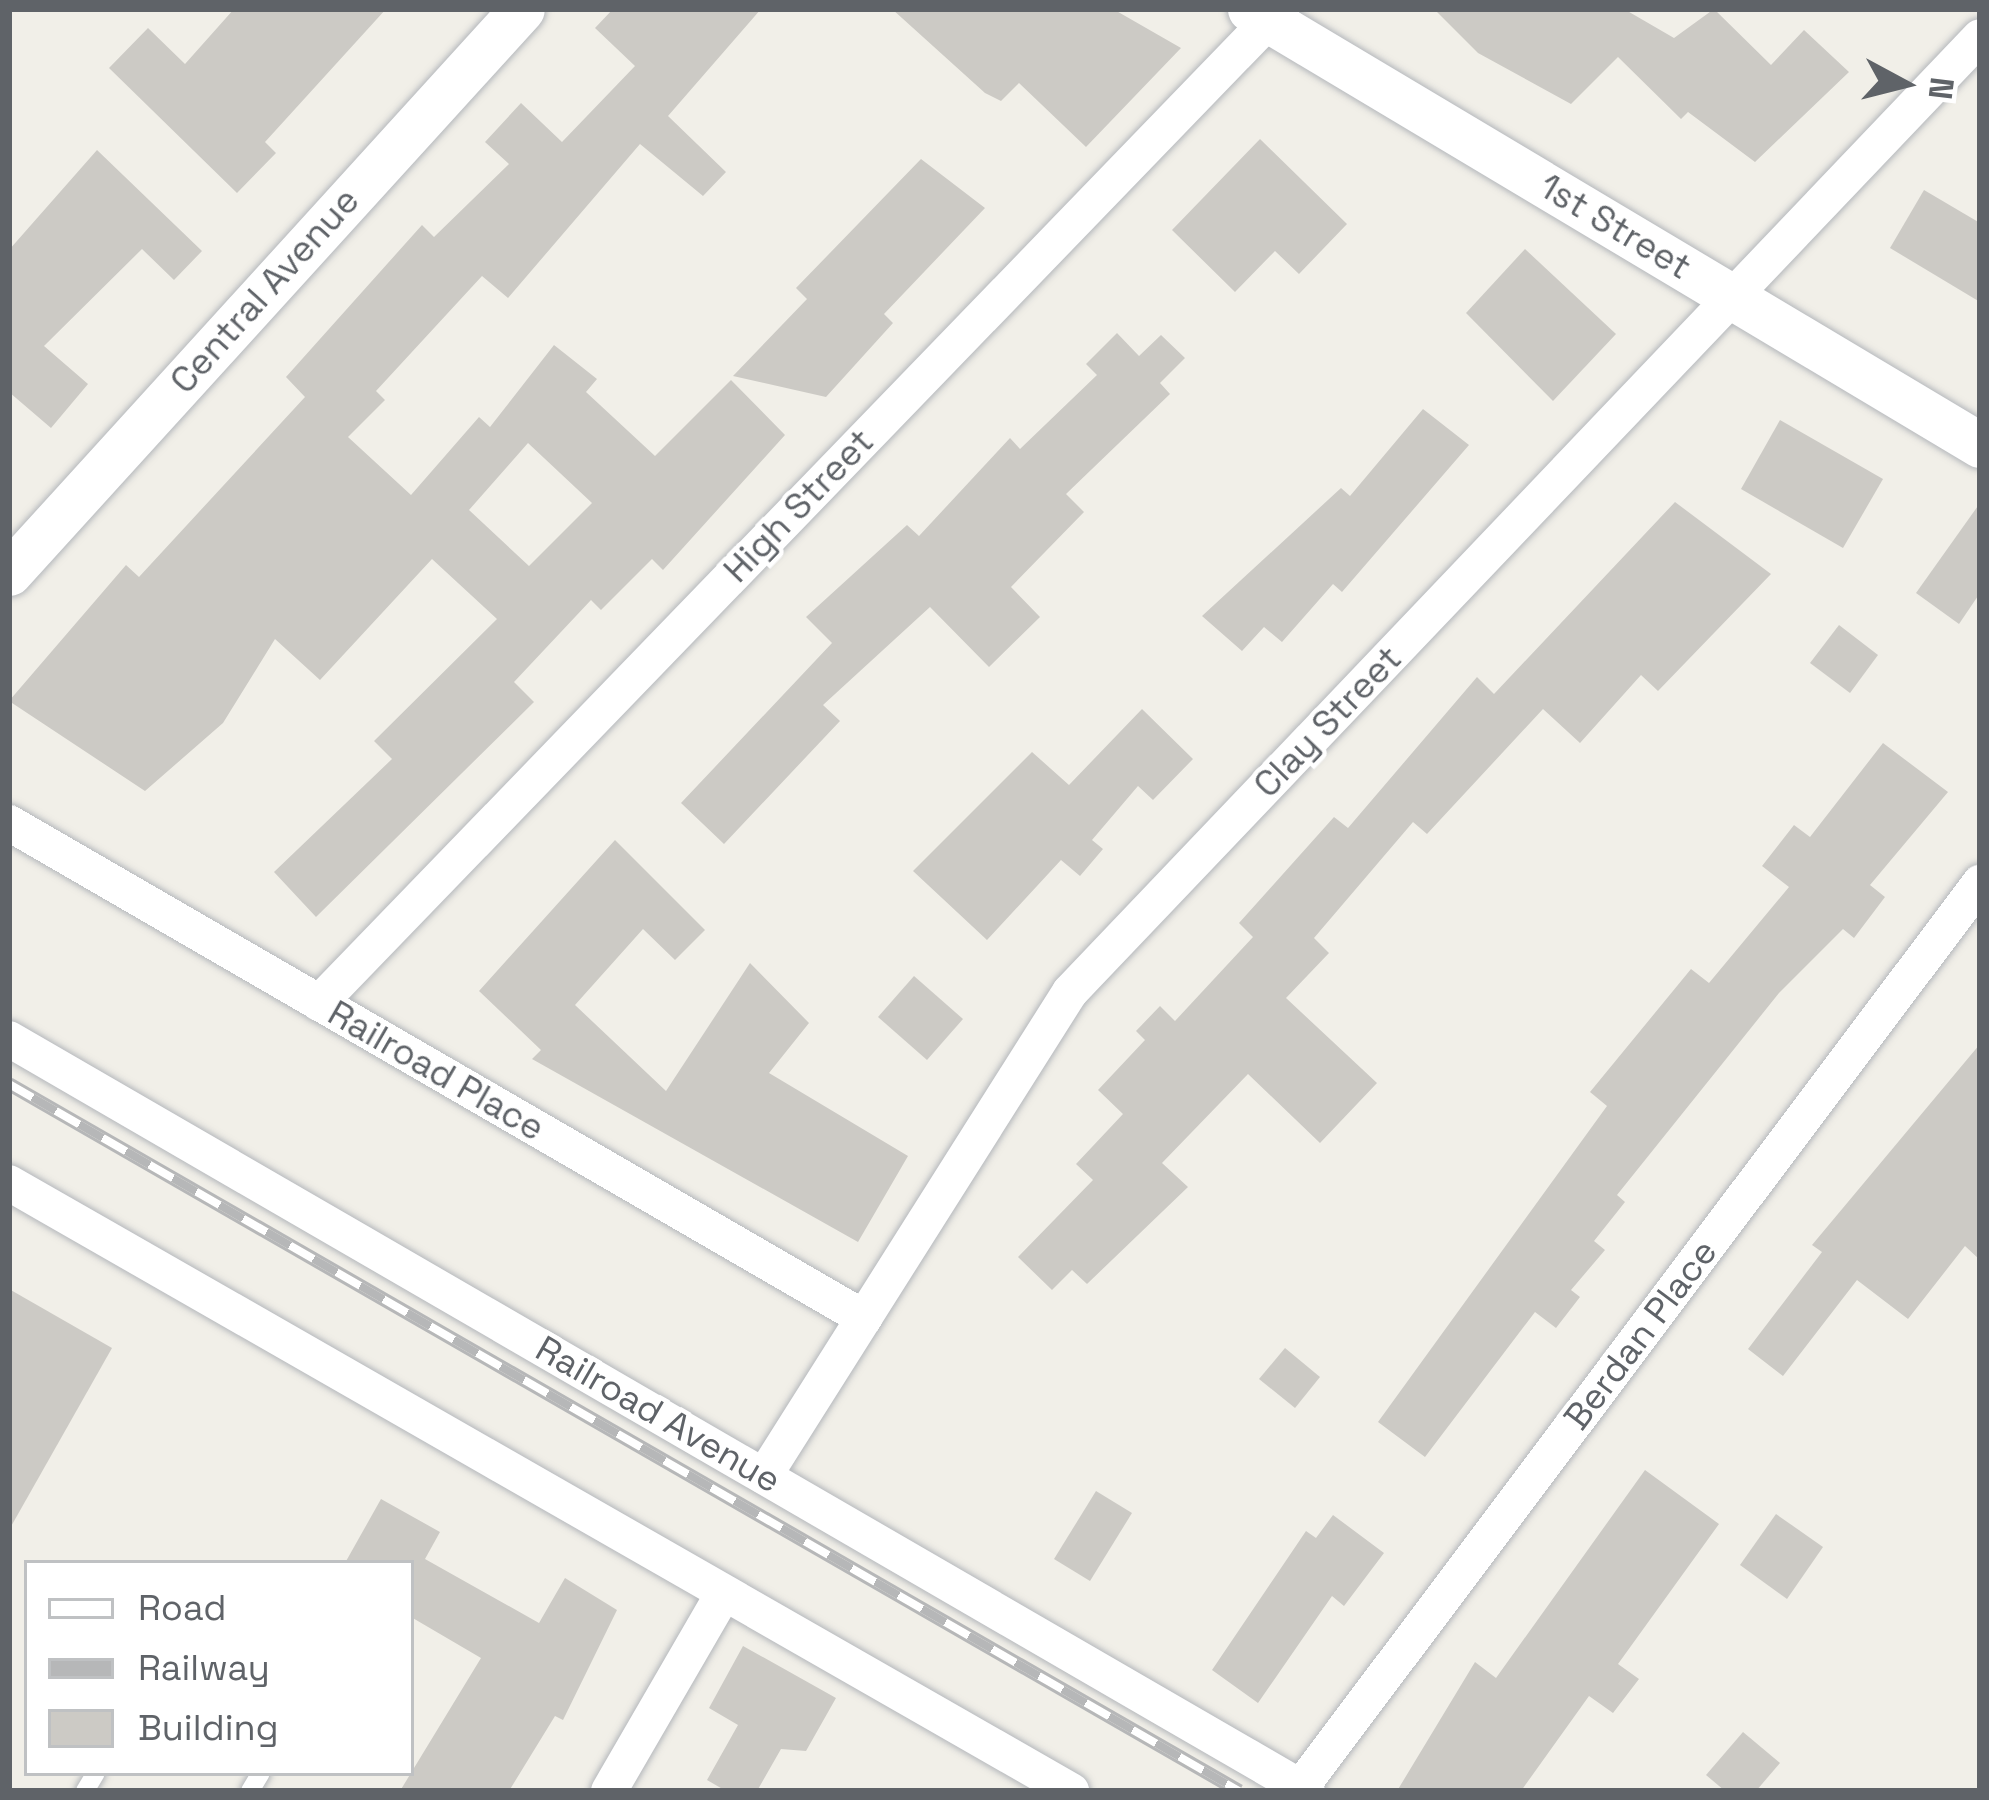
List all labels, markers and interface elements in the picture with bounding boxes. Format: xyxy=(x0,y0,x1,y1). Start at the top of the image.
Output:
north arrow xyxy=(1845,24,1965,144)
text: N xyxy=(1919,75,1963,102)
street label: 1st Street xyxy=(1531,165,1699,289)
street label: Central Avenue xyxy=(161,179,369,403)
street label: High Street xyxy=(715,420,883,592)
street label: Clay Street xyxy=(1245,637,1411,807)
street label: Railroad Place xyxy=(320,992,552,1150)
street label: Berdan Place xyxy=(1556,1231,1726,1439)
street label: Railroad Avenue xyxy=(528,1327,788,1503)
legend xyxy=(24,1560,414,1776)
text: Road xyxy=(138,1585,226,1631)
text: Railway xyxy=(138,1645,270,1691)
text: Building xyxy=(138,1705,279,1751)

